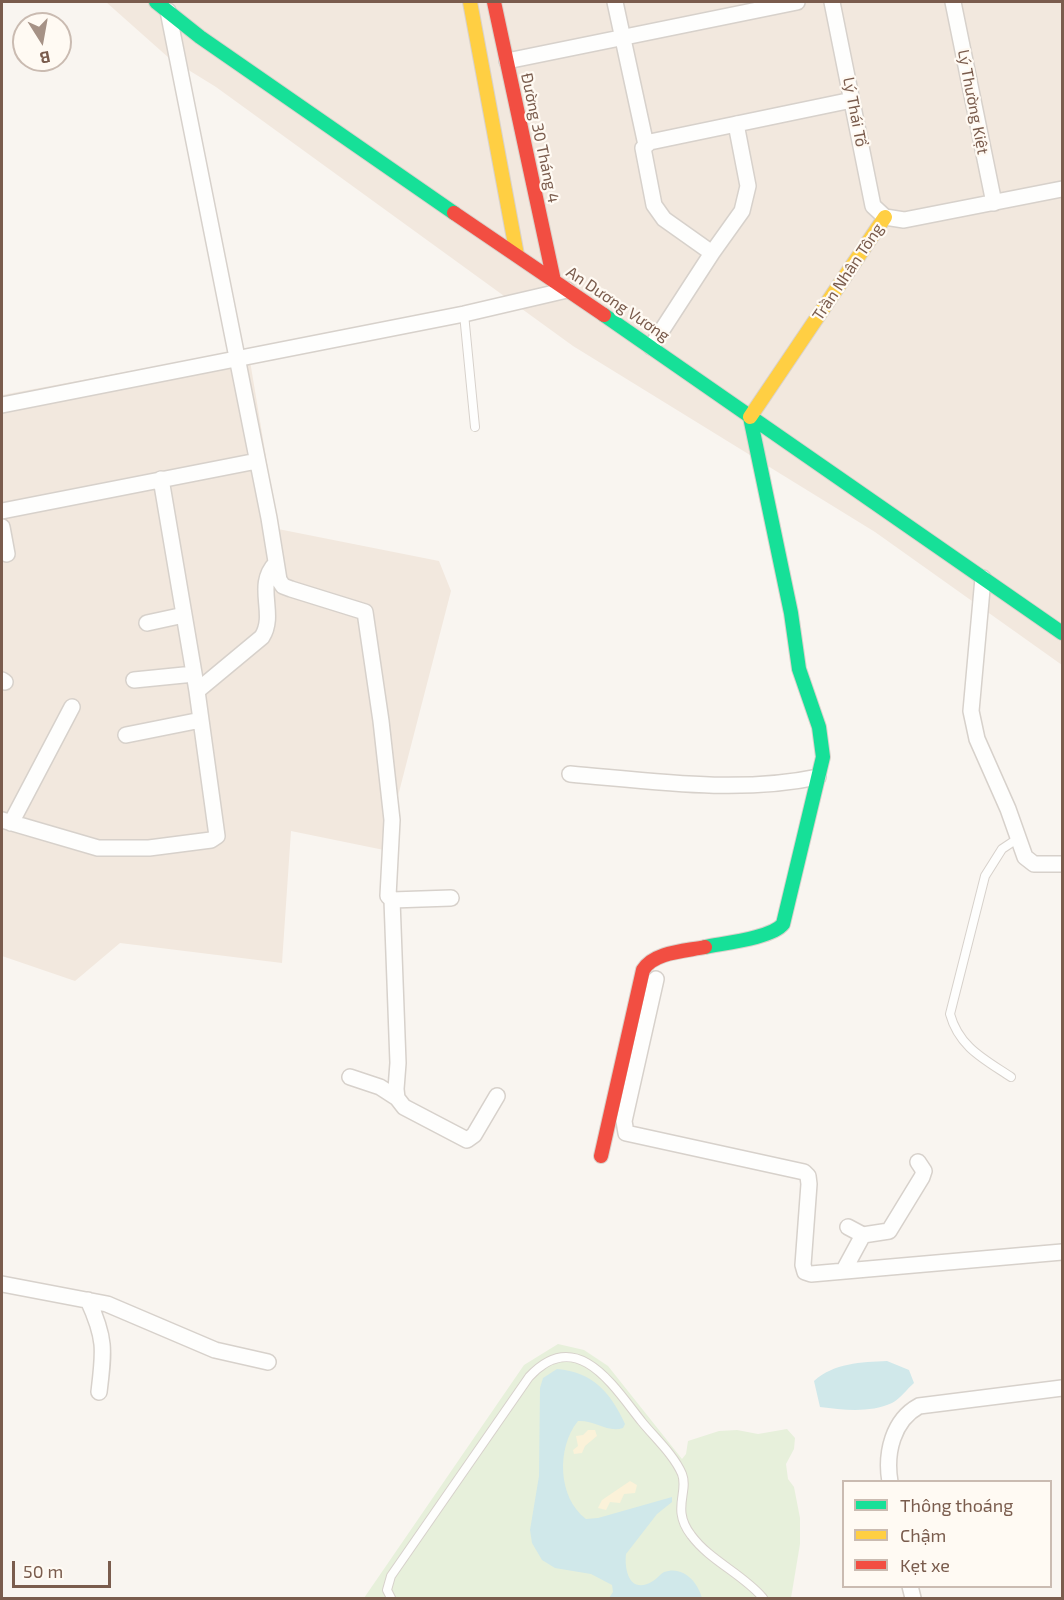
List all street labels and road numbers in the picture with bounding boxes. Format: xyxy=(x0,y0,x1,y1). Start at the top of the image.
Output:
street label: Lý Thường Kiệt xyxy=(953,48,993,156)
street label: Đường 30 Tháng 4 xyxy=(517,71,563,205)
street label: Lý Thái Tổ xyxy=(839,75,871,149)
street label: Trần Nhân Tông xyxy=(808,220,888,324)
street label: An Dương Vương xyxy=(563,262,673,346)

